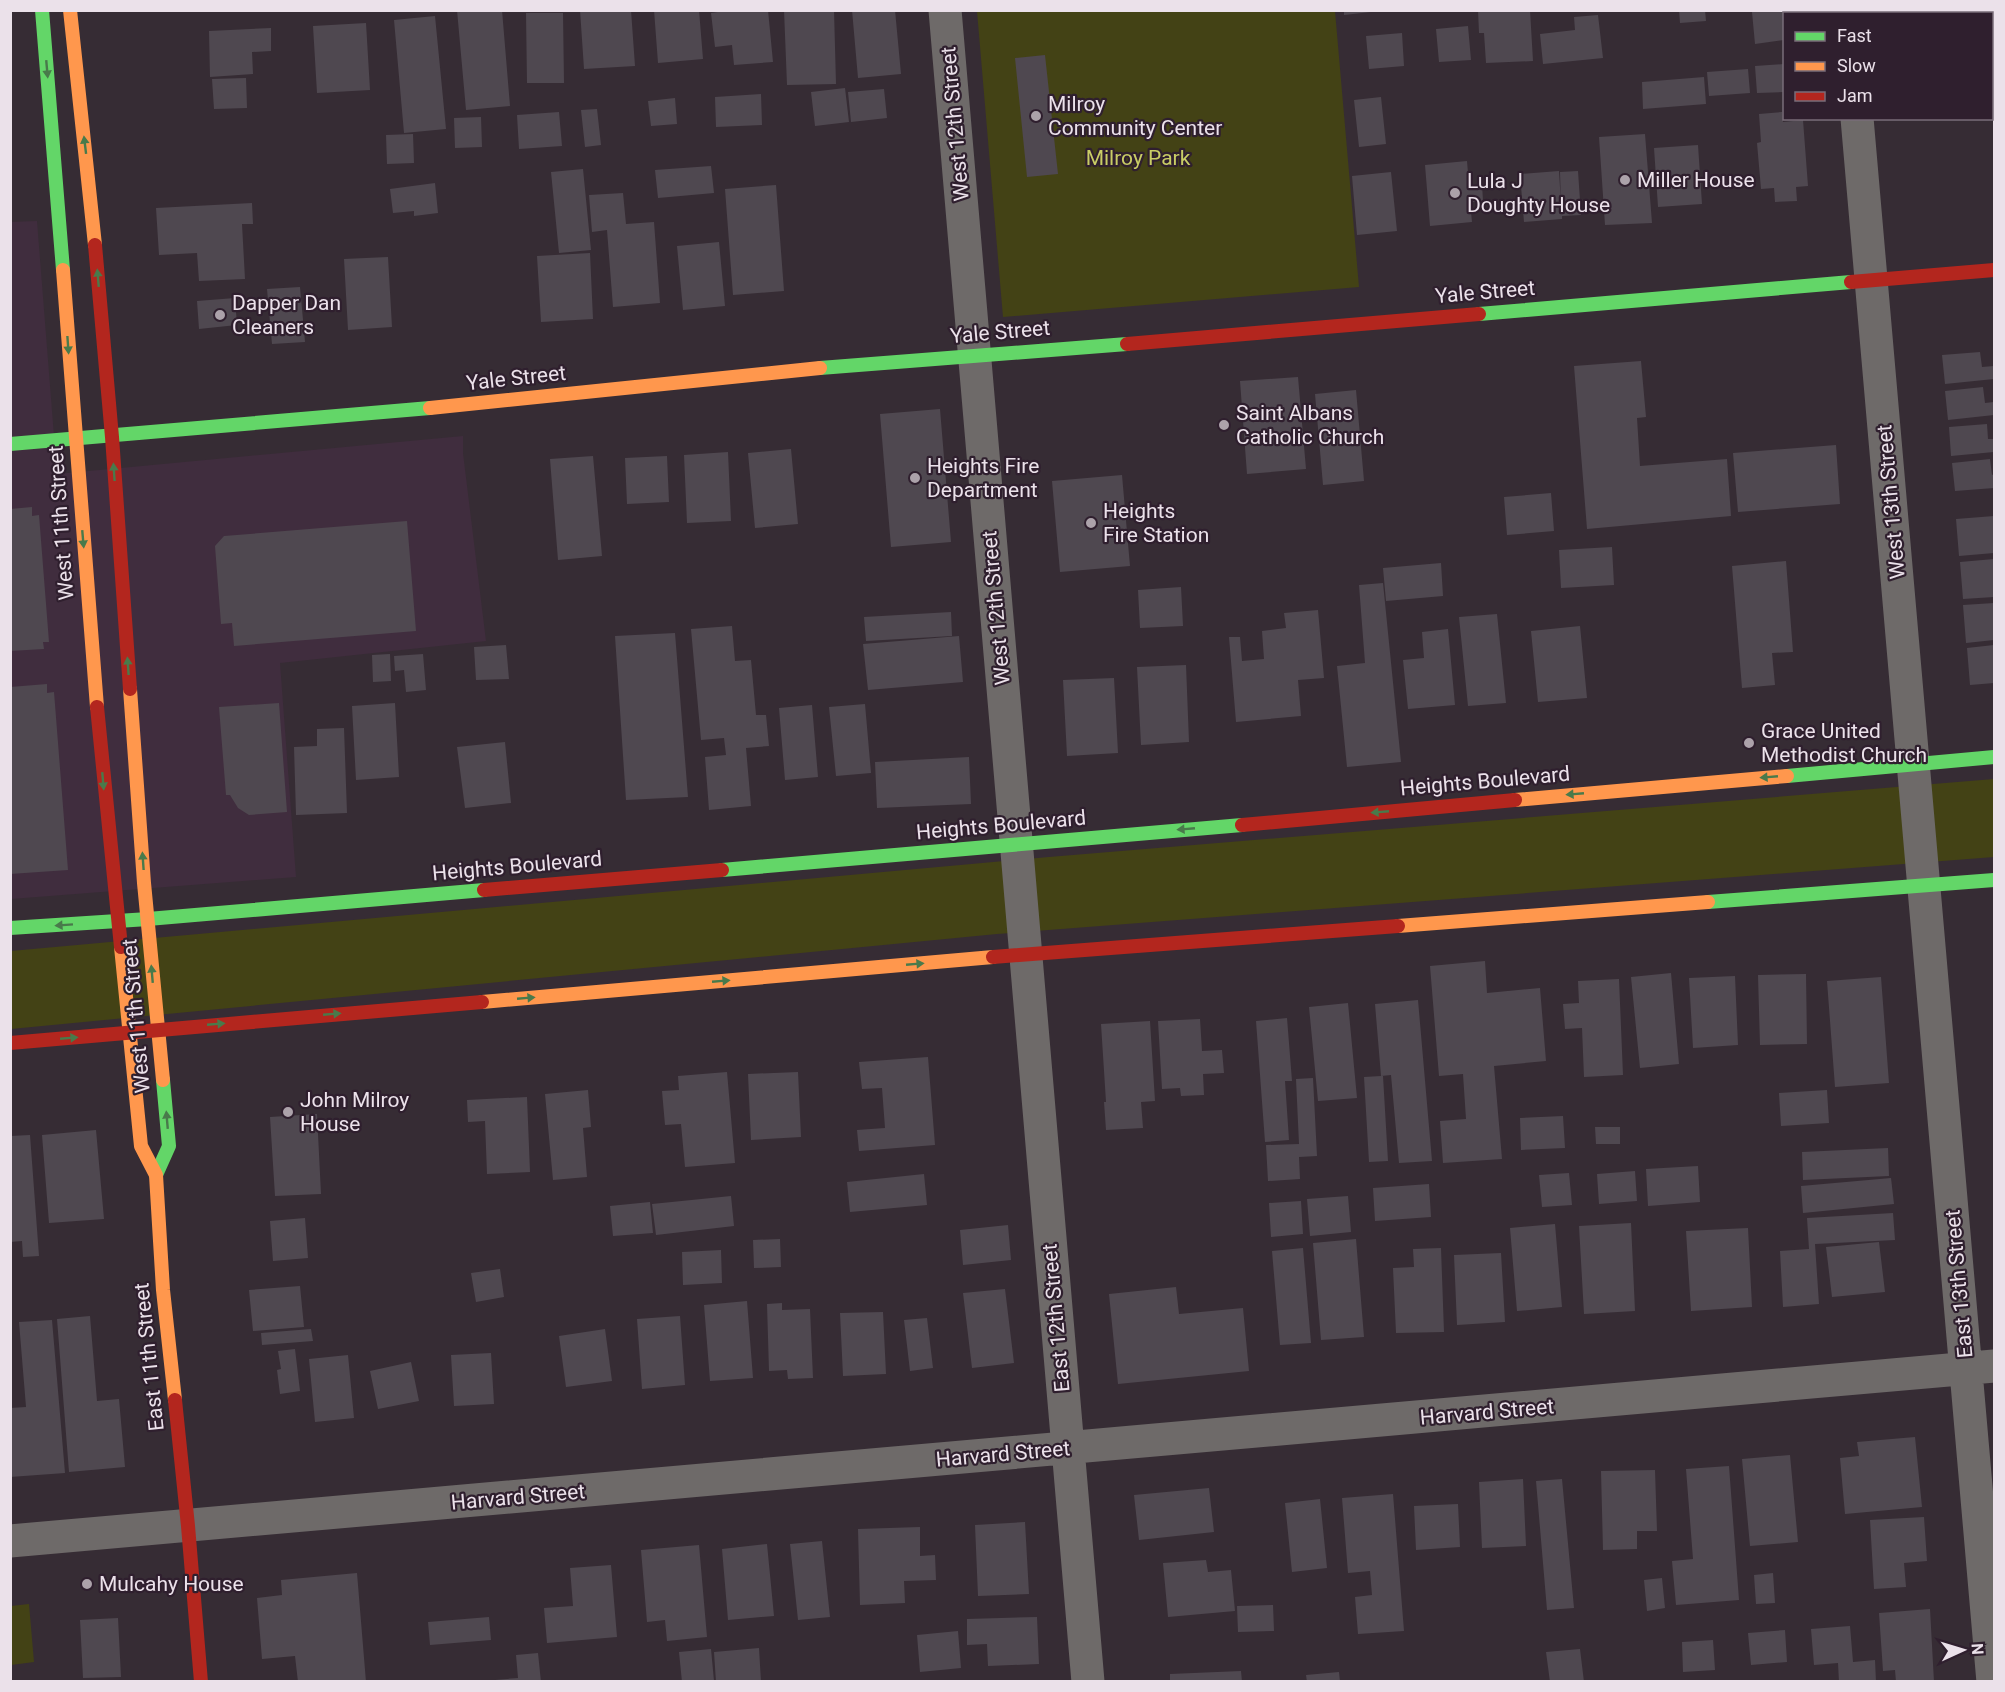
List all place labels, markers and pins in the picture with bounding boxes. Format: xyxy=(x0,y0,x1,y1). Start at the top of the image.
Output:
place label: Milroy Community Center xyxy=(1048,92,1222,140)
marker: Milroy Community Center xyxy=(1029,109,1043,123)
place label: Miller House xyxy=(1637,168,1755,192)
place label: Lula J Doughty House xyxy=(1467,169,1610,217)
marker: Miller House xyxy=(1618,173,1632,187)
marker: Lula J Doughty House xyxy=(1448,186,1462,200)
place label: Dapper Dan Cleaners xyxy=(232,291,341,339)
marker: Dapper Dan Cleaners xyxy=(213,308,227,322)
place label: Saint Albans Catholic Church xyxy=(1236,401,1384,449)
marker: Saint Albans Catholic Church xyxy=(1217,418,1231,432)
place label: Heights Fire Department xyxy=(927,454,1039,502)
marker: Heights Fire Department xyxy=(908,471,922,485)
place label: Heights Fire Station xyxy=(1103,499,1209,547)
marker: Heights Fire Station xyxy=(1084,516,1098,530)
place label: Grace United Methodist Church xyxy=(1761,719,1927,767)
marker: Grace United Methodist Church xyxy=(1742,736,1756,750)
place label: John Milroy House xyxy=(300,1088,409,1136)
marker: John Milroy House xyxy=(281,1105,295,1119)
place label: Mulcahy House xyxy=(99,1572,244,1596)
marker: Mulcahy House xyxy=(80,1577,94,1591)

